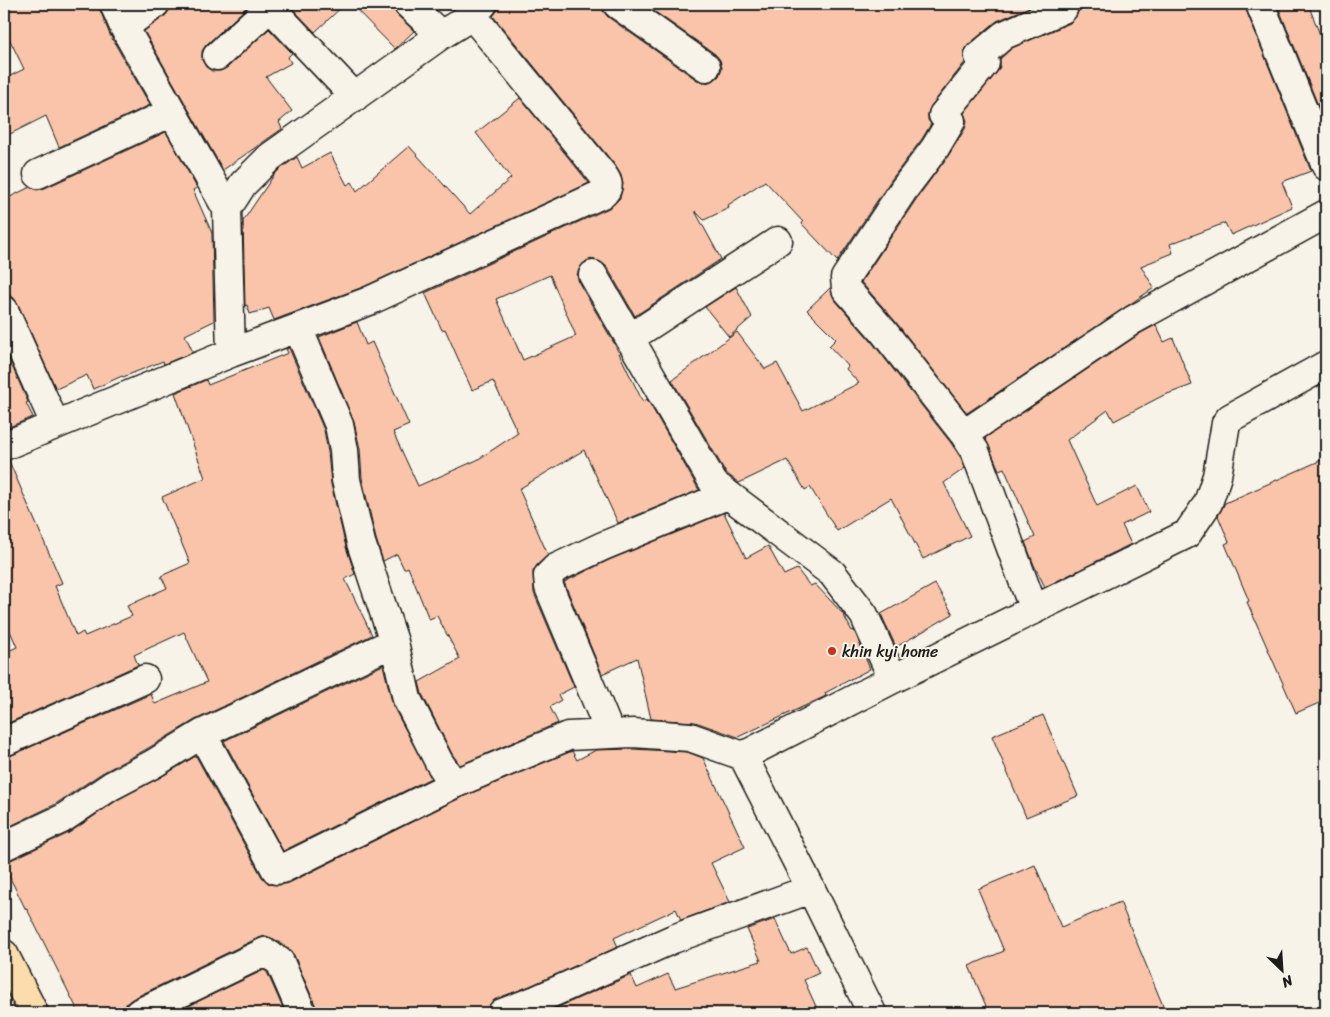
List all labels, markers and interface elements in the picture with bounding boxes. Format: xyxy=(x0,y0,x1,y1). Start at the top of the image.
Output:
place label: khin kyi home xyxy=(842,637,938,666)
marker: khin kyi home xyxy=(826,645,838,657)
north arrow xyxy=(1258,944,1308,994)
text: N xyxy=(1277,968,1298,995)

